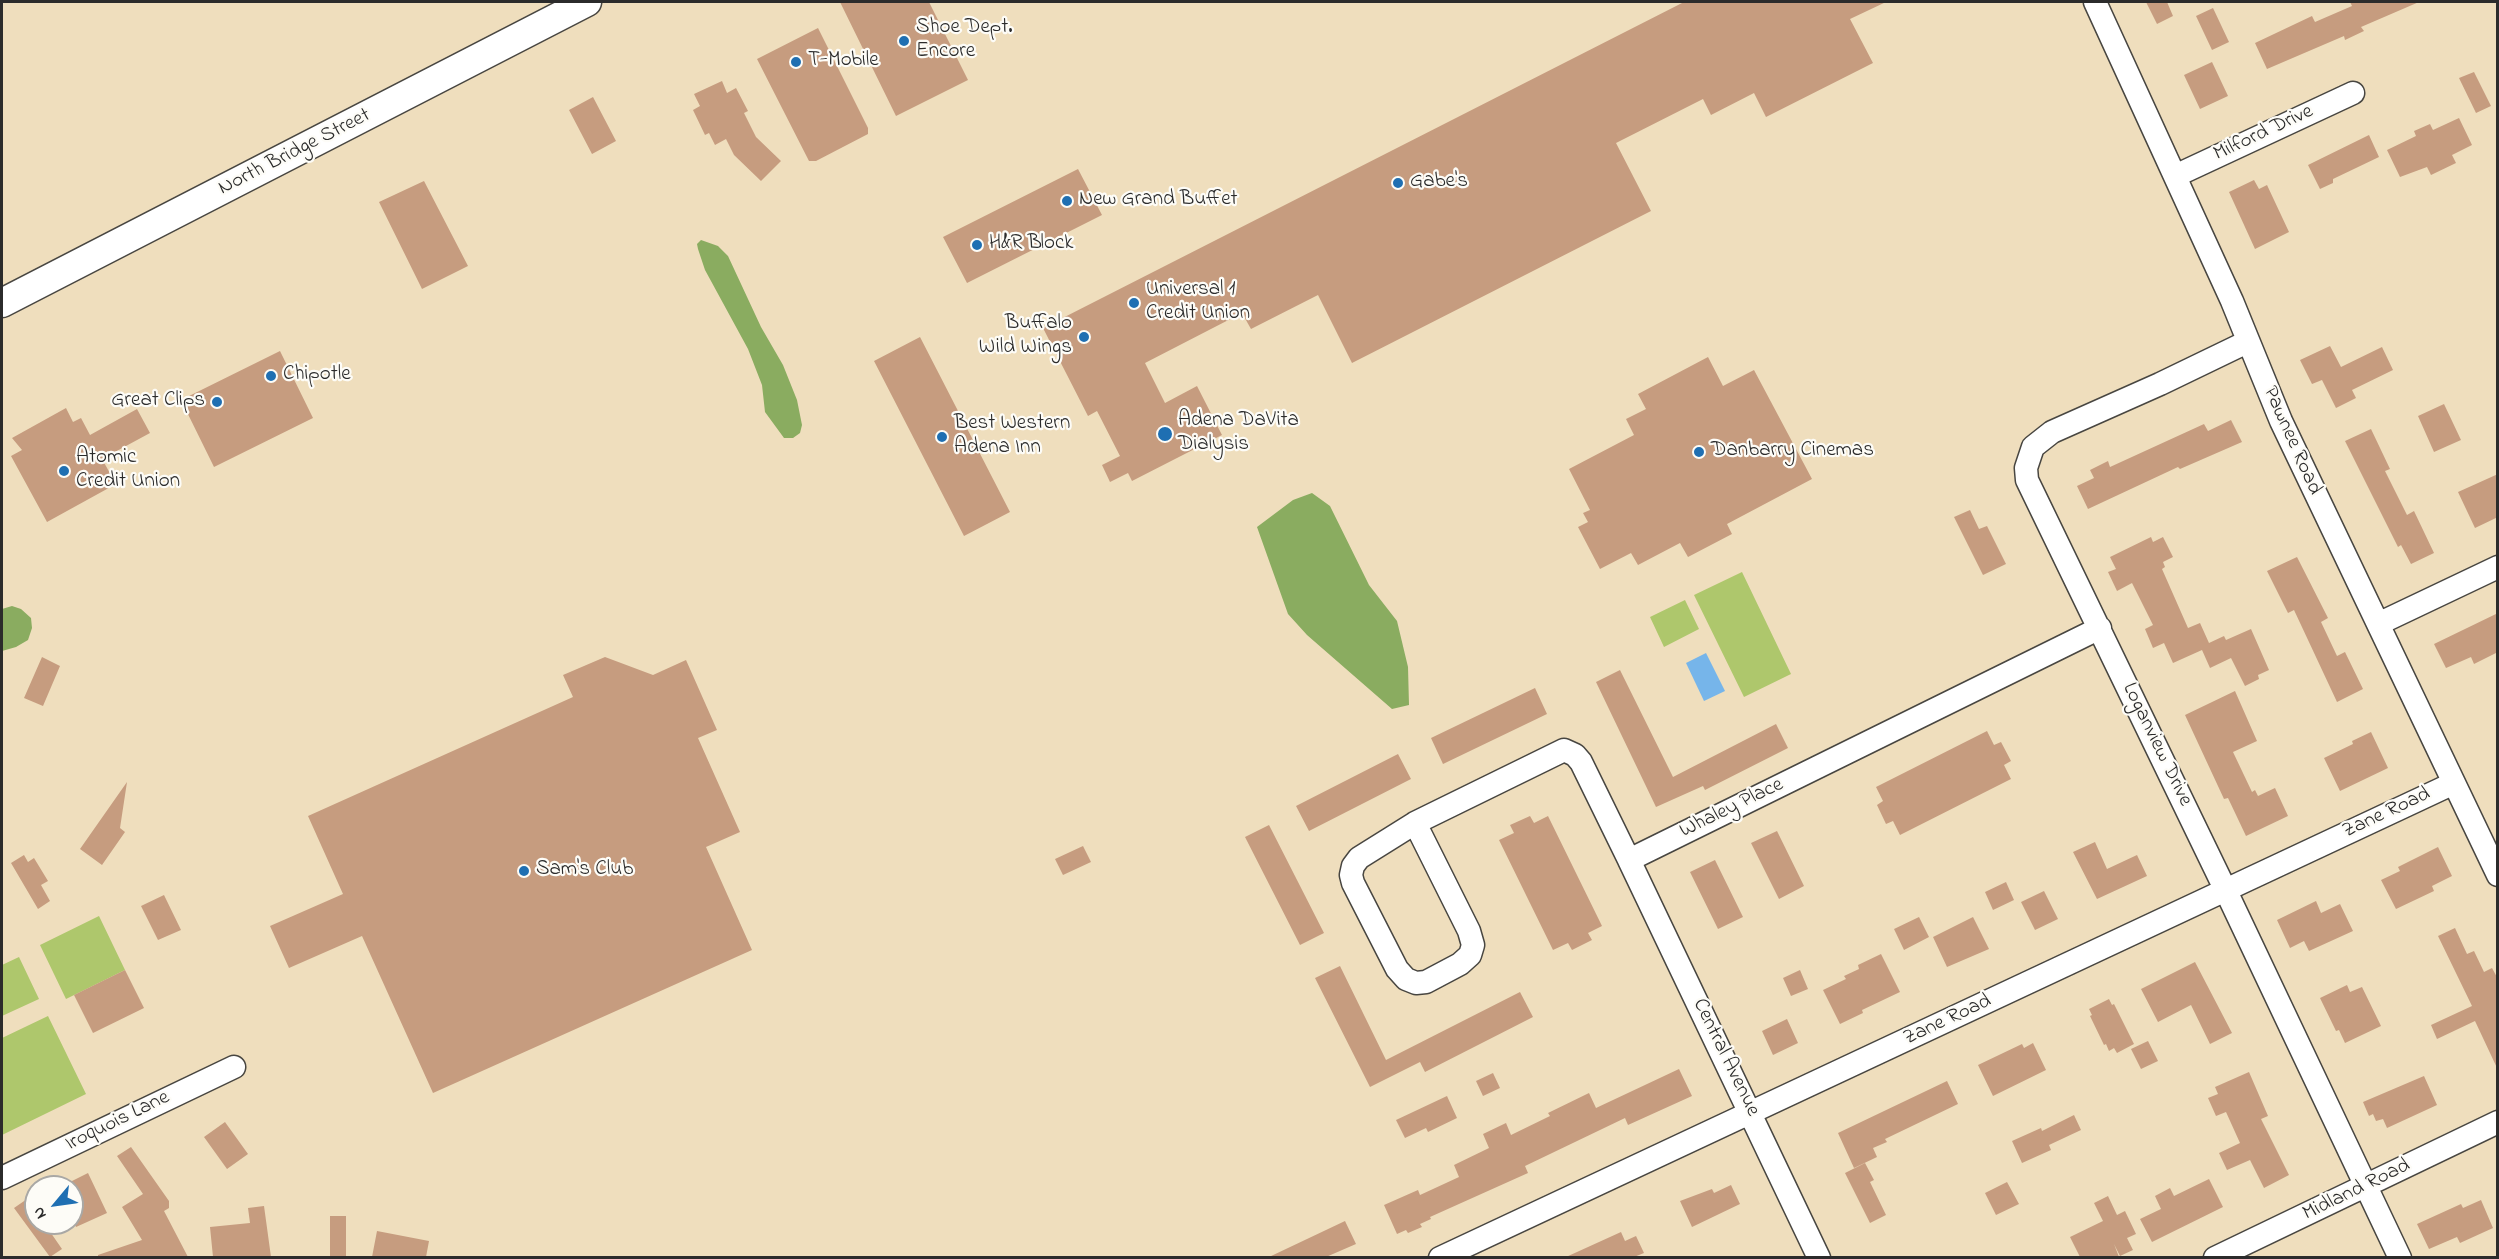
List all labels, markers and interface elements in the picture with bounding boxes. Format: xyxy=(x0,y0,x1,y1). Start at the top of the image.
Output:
place label: Shoe Dept. Encore xyxy=(916,16,1013,66)
marker: Shoe Dept. Encore xyxy=(897,34,911,48)
place label: T-Mobile xyxy=(808,49,879,75)
marker: T-Mobile xyxy=(789,55,803,69)
street label: Milford Drive xyxy=(2210,100,2318,168)
street label: North Bridge Street xyxy=(215,104,375,202)
place label: Gabe's xyxy=(1410,170,1468,196)
marker: Gabe's xyxy=(1391,176,1405,190)
place label: New Grand Buffet xyxy=(1079,188,1238,214)
marker: New Grand Buffet xyxy=(1060,194,1074,208)
place label: H&R Block xyxy=(989,232,1074,258)
marker: H&R Block xyxy=(970,238,984,252)
place label: Universal 1 Credit Union xyxy=(1146,278,1250,328)
marker: Universal 1 Credit Union xyxy=(1127,296,1141,310)
place label: Buffalo Wild Wings xyxy=(979,312,1072,362)
marker: Buffalo Wild Wings xyxy=(1077,330,1091,344)
place label: Chipotle xyxy=(283,363,351,389)
marker: Chipotle xyxy=(264,369,278,383)
street label: Pawnee Road xyxy=(2256,383,2326,499)
place label: Great Clips xyxy=(111,389,205,415)
marker: Great Clips xyxy=(210,395,224,409)
place label: Adena DaVita Dialysis xyxy=(1178,409,1299,459)
place label: Best Western Adena Inn xyxy=(954,412,1070,462)
marker: Adena DaVita Dialysis xyxy=(1156,425,1174,443)
marker: Best Western Adena Inn xyxy=(935,430,949,444)
place label: Danbarry Cinemas xyxy=(1711,439,1874,465)
marker: Danbarry Cinemas xyxy=(1692,445,1706,459)
place label: Atomic Credit Union xyxy=(76,446,180,496)
marker: Atomic Credit Union xyxy=(57,464,71,478)
street label: Loganview Drive xyxy=(2115,679,2197,811)
street label: Whaley Place xyxy=(1676,773,1788,845)
street label: Zane Road xyxy=(2339,783,2435,845)
place label: Sam's Club xyxy=(536,858,633,884)
marker: Sam's Club xyxy=(517,864,531,878)
street label: Zane Road xyxy=(1900,990,1996,1052)
street label: Central Avenue xyxy=(1686,995,1764,1121)
street label: Iroquois Lane xyxy=(62,1086,174,1158)
street label: Midland Road xyxy=(2299,1154,2415,1228)
north arrow xyxy=(24,1175,84,1235)
text: N xyxy=(27,1202,53,1223)

